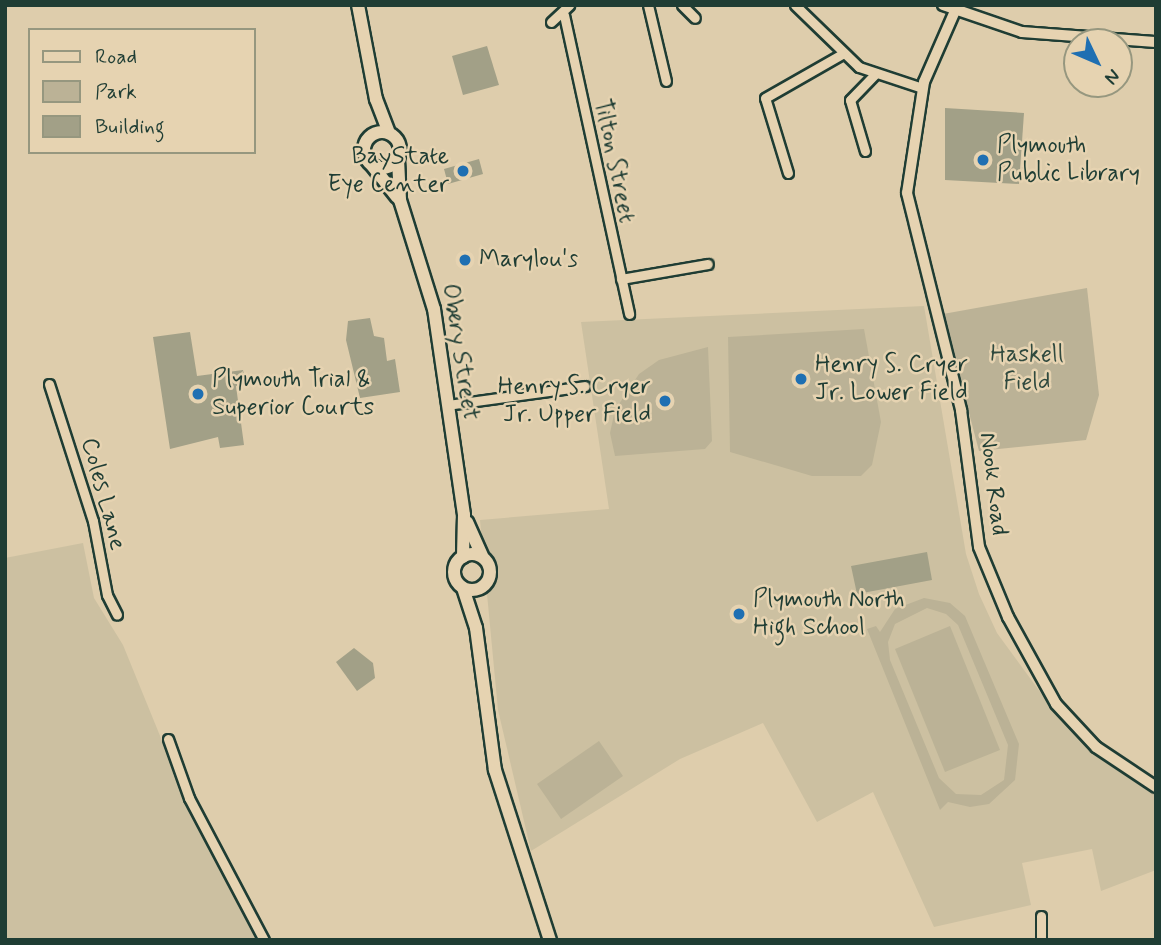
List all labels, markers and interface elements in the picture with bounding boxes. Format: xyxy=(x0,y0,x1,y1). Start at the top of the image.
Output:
legend xyxy=(28,28,256,154)
north arrow xyxy=(1063,28,1133,98)
text: Road xyxy=(95,43,137,71)
text: N xyxy=(1099,63,1125,90)
text: Park xyxy=(95,78,137,106)
street label: Tilton Street xyxy=(586,95,642,227)
text: Building xyxy=(95,113,165,141)
place label: Plymouth Public Library xyxy=(997,132,1146,188)
place label: BayState Eye Center xyxy=(332,143,449,199)
marker: Plymouth Public Library xyxy=(975,152,991,168)
marker: BayState Eye Center xyxy=(455,163,471,179)
place label: Marylou's xyxy=(479,246,578,274)
marker: Marylou's xyxy=(457,252,473,268)
street label: Obery Street xyxy=(435,282,485,422)
park label: Haskell Field xyxy=(990,341,1064,397)
place label: Henry S. Cryer Jr. Lower Field xyxy=(815,351,969,407)
place label: Plymouth Trial & Superior Courts xyxy=(212,366,371,422)
marker: Henry S. Cryer Jr. Lower Field xyxy=(793,371,809,387)
place label: Henry S. Cryer Jr. Upper Field xyxy=(497,373,651,429)
marker: Plymouth Trial & Superior Courts xyxy=(190,386,206,402)
marker: Henry S. Cryer Jr. Upper Field xyxy=(657,393,673,409)
street label: Nook Road xyxy=(972,431,1014,537)
street label: Coles Lane xyxy=(75,436,131,552)
place label: Plymouth North High School xyxy=(753,586,904,642)
marker: Plymouth North High School xyxy=(731,606,747,622)

